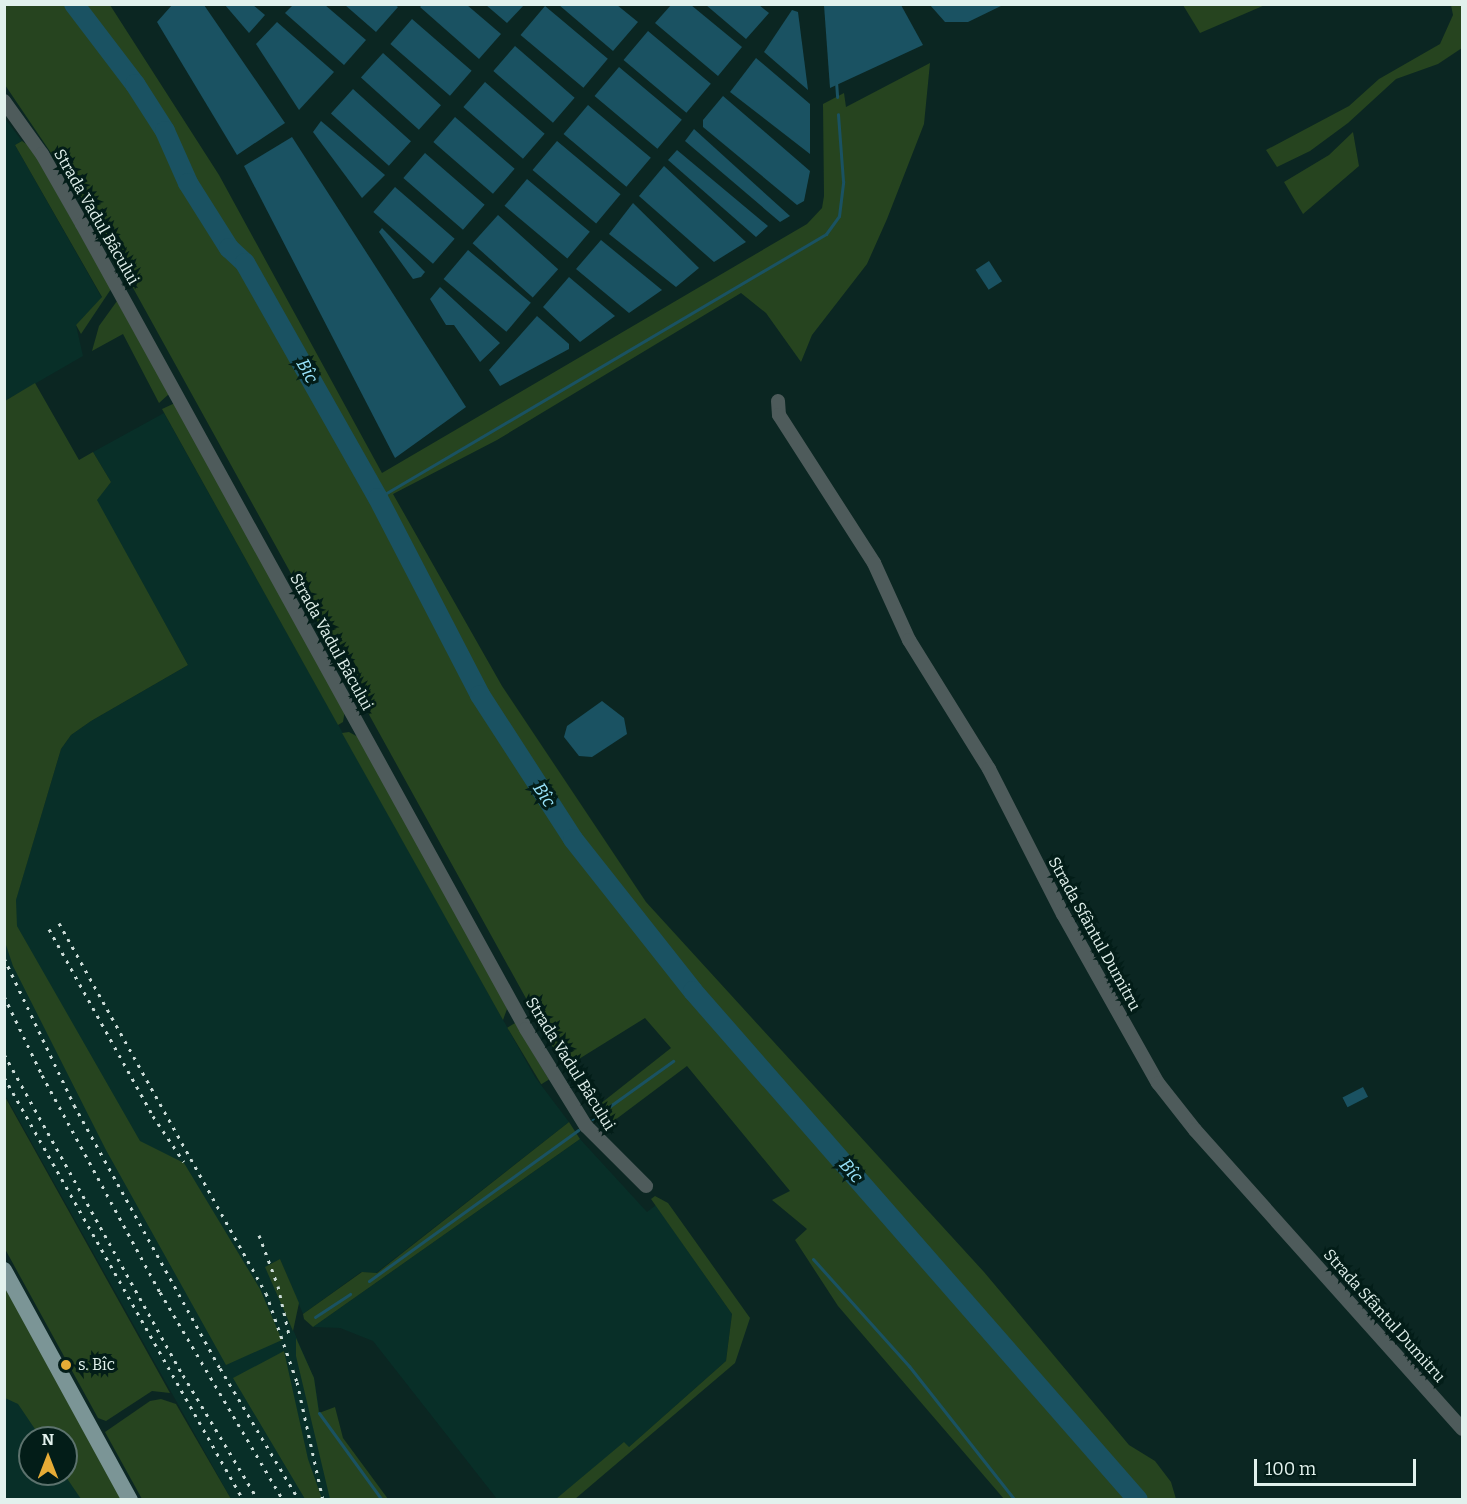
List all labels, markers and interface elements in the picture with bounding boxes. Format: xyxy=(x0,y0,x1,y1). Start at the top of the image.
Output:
street label: Strada Vadul Bâcului xyxy=(49,146,143,288)
water label: Bîc xyxy=(292,355,322,387)
street label: Strada Vadul Bâcului xyxy=(285,570,377,714)
water label: Bîc xyxy=(528,779,560,811)
street label: Strada Sfântul Dumitru xyxy=(1044,854,1144,1014)
street label: Strada Vadul Bâcului xyxy=(521,994,619,1134)
water label: Bîc xyxy=(835,1155,867,1187)
street label: Strada Sfântul Dumitru xyxy=(1319,1245,1449,1387)
place label: s. Bîc xyxy=(78,1355,115,1375)
marker: s. Bîc xyxy=(59,1358,73,1372)
north arrow xyxy=(18,1426,78,1486)
text: N xyxy=(42,1430,54,1449)
scale bar xyxy=(1257,1447,1419,1485)
text: 100 m xyxy=(1265,1458,1316,1480)

